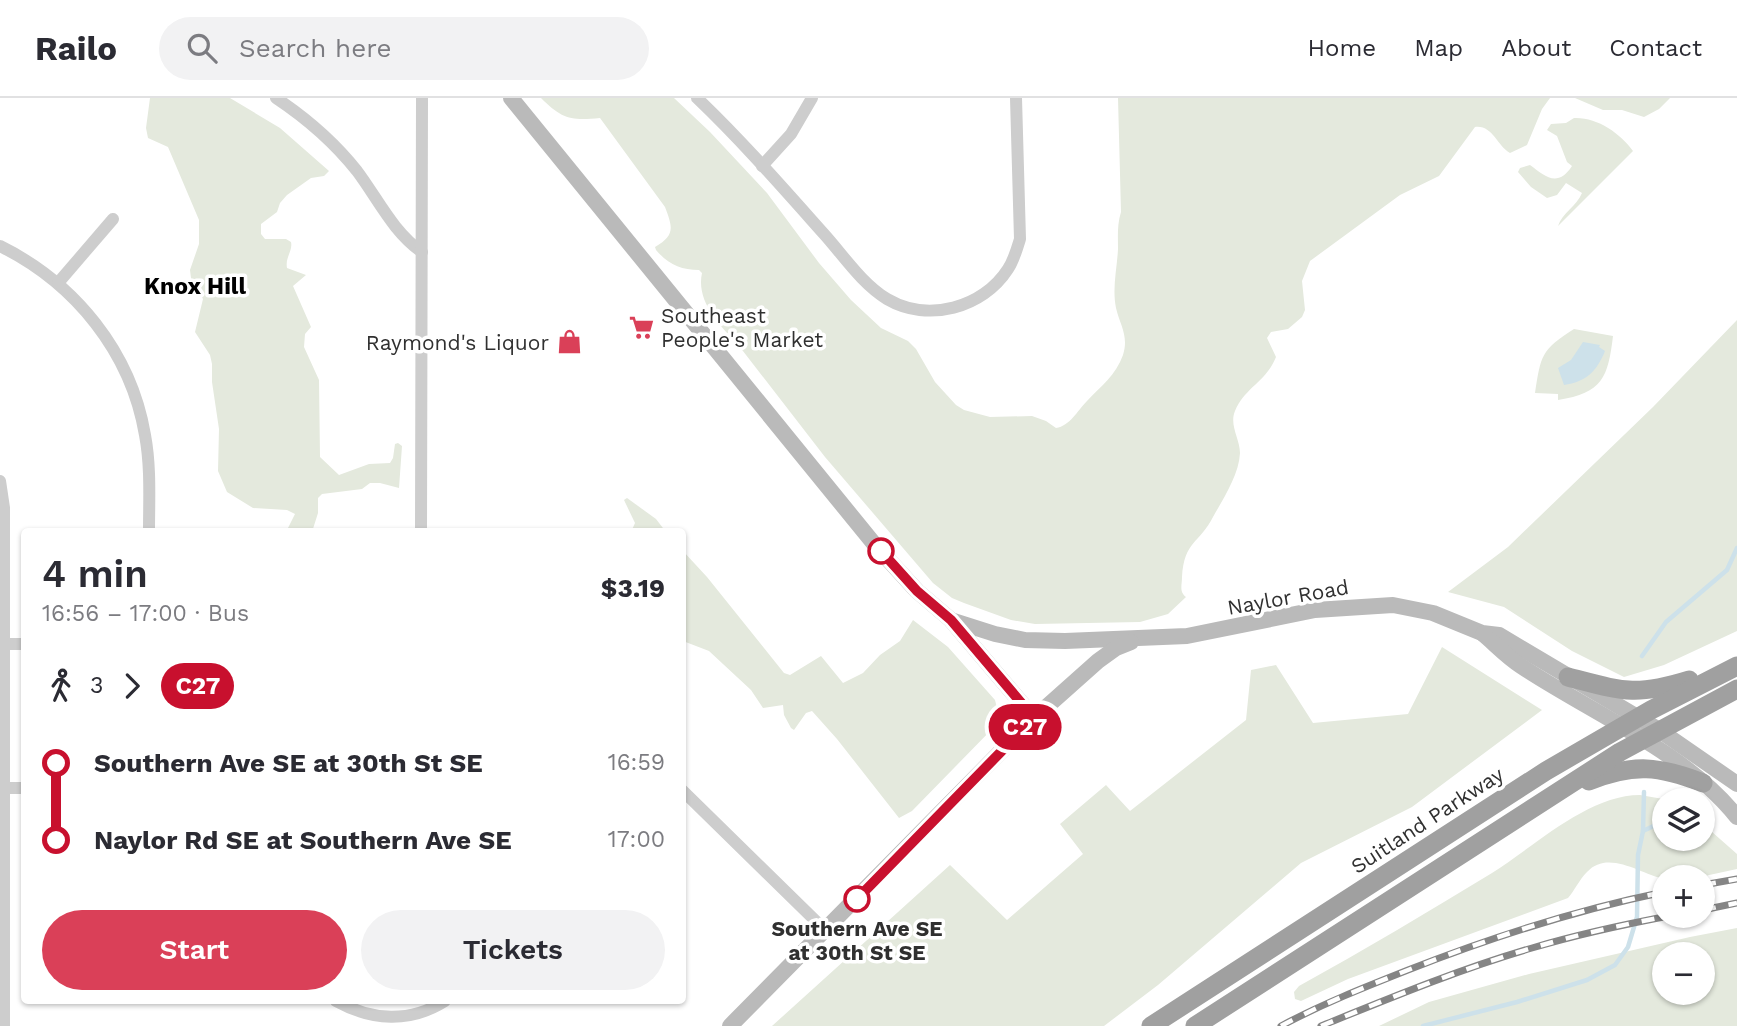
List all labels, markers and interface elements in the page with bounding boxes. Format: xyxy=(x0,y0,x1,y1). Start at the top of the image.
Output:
search box xyxy=(159,17,649,80)
text: Railo xyxy=(35,29,117,68)
icon: search xyxy=(183,29,221,67)
text: Search here xyxy=(239,33,391,63)
text: Home xyxy=(1308,34,1376,62)
text: Map xyxy=(1414,34,1463,62)
text: About xyxy=(1501,34,1571,62)
text: Contact xyxy=(1609,34,1702,62)
district label: Knox Hill xyxy=(144,273,246,300)
place label: Southeast People's Market xyxy=(661,303,823,352)
supermarket icon: Southeast People's Market xyxy=(627,313,655,341)
shop icon: Raymond's Liquor xyxy=(555,328,583,356)
place label: Raymond's Liquor xyxy=(366,330,549,355)
unlabelled marker xyxy=(868,538,894,564)
text: 4 min xyxy=(42,552,148,596)
text: $3.19 xyxy=(601,573,665,603)
street label: Naylor Road xyxy=(1225,574,1351,620)
text: 16:56 – 17:00 · Bus xyxy=(42,600,249,627)
icon: walk xyxy=(42,667,80,705)
icon: forward xyxy=(113,667,151,705)
text: 3 xyxy=(90,672,103,699)
text: C27 xyxy=(175,672,220,700)
line badge: C27 xyxy=(985,704,1065,750)
text: C27 xyxy=(1003,713,1047,741)
text: Southern Ave SE at 30th St SE xyxy=(94,748,483,778)
text: 16:59 xyxy=(608,749,665,776)
street label: Suitland Parkway xyxy=(1346,761,1508,879)
map controls xyxy=(1652,788,1715,1005)
button: layers xyxy=(1652,788,1715,851)
text: Naylor Rd SE at Southern Ave SE xyxy=(94,825,512,855)
text: 17:00 xyxy=(608,826,665,853)
button: + xyxy=(1652,865,1715,928)
marker: Southern Ave SE at 30th St SE xyxy=(844,886,870,912)
button: Start xyxy=(42,910,347,990)
button: Tickets xyxy=(361,910,665,990)
place label: Southern Ave SE at 30th St SE xyxy=(771,916,943,965)
button: − xyxy=(1652,942,1715,1005)

